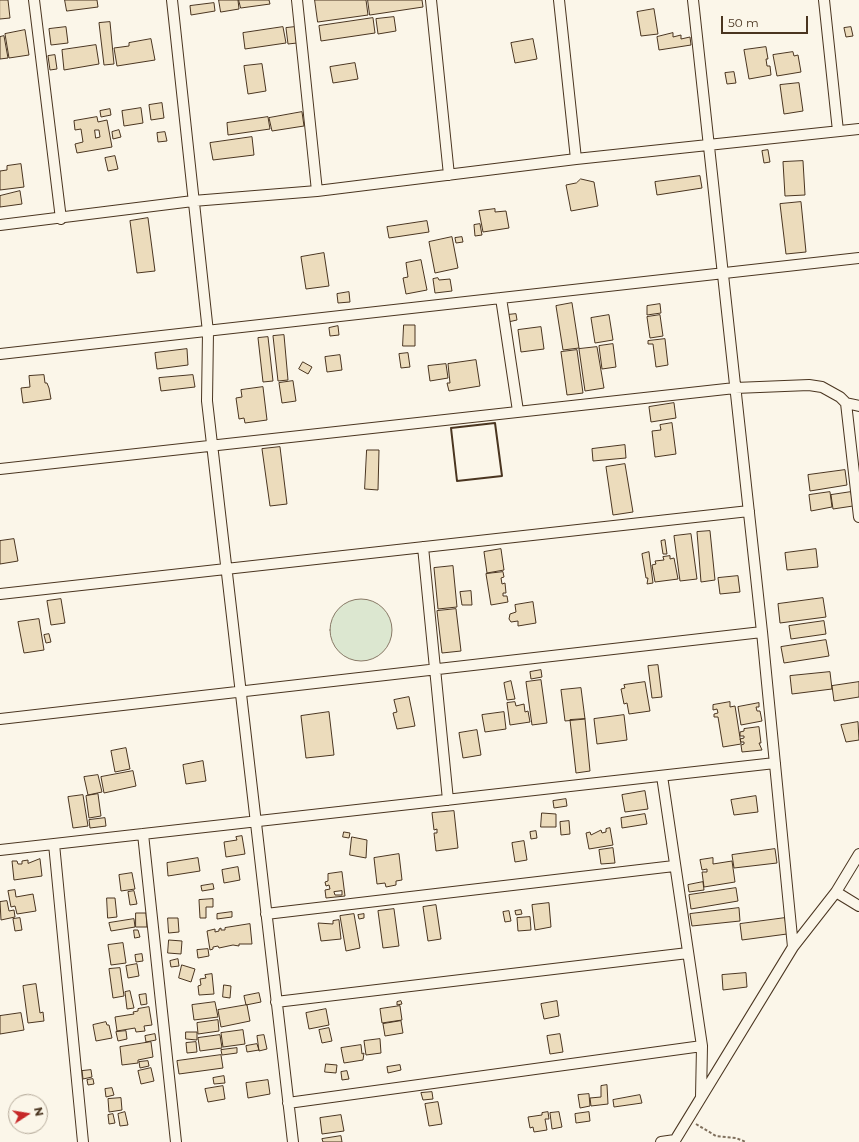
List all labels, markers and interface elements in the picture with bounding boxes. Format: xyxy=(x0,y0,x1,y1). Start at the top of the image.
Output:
scale bar xyxy=(723,8,810,34)
text: 50 m xyxy=(728,15,759,30)
north arrow xyxy=(8,1094,48,1134)
text: N xyxy=(31,1106,47,1118)

